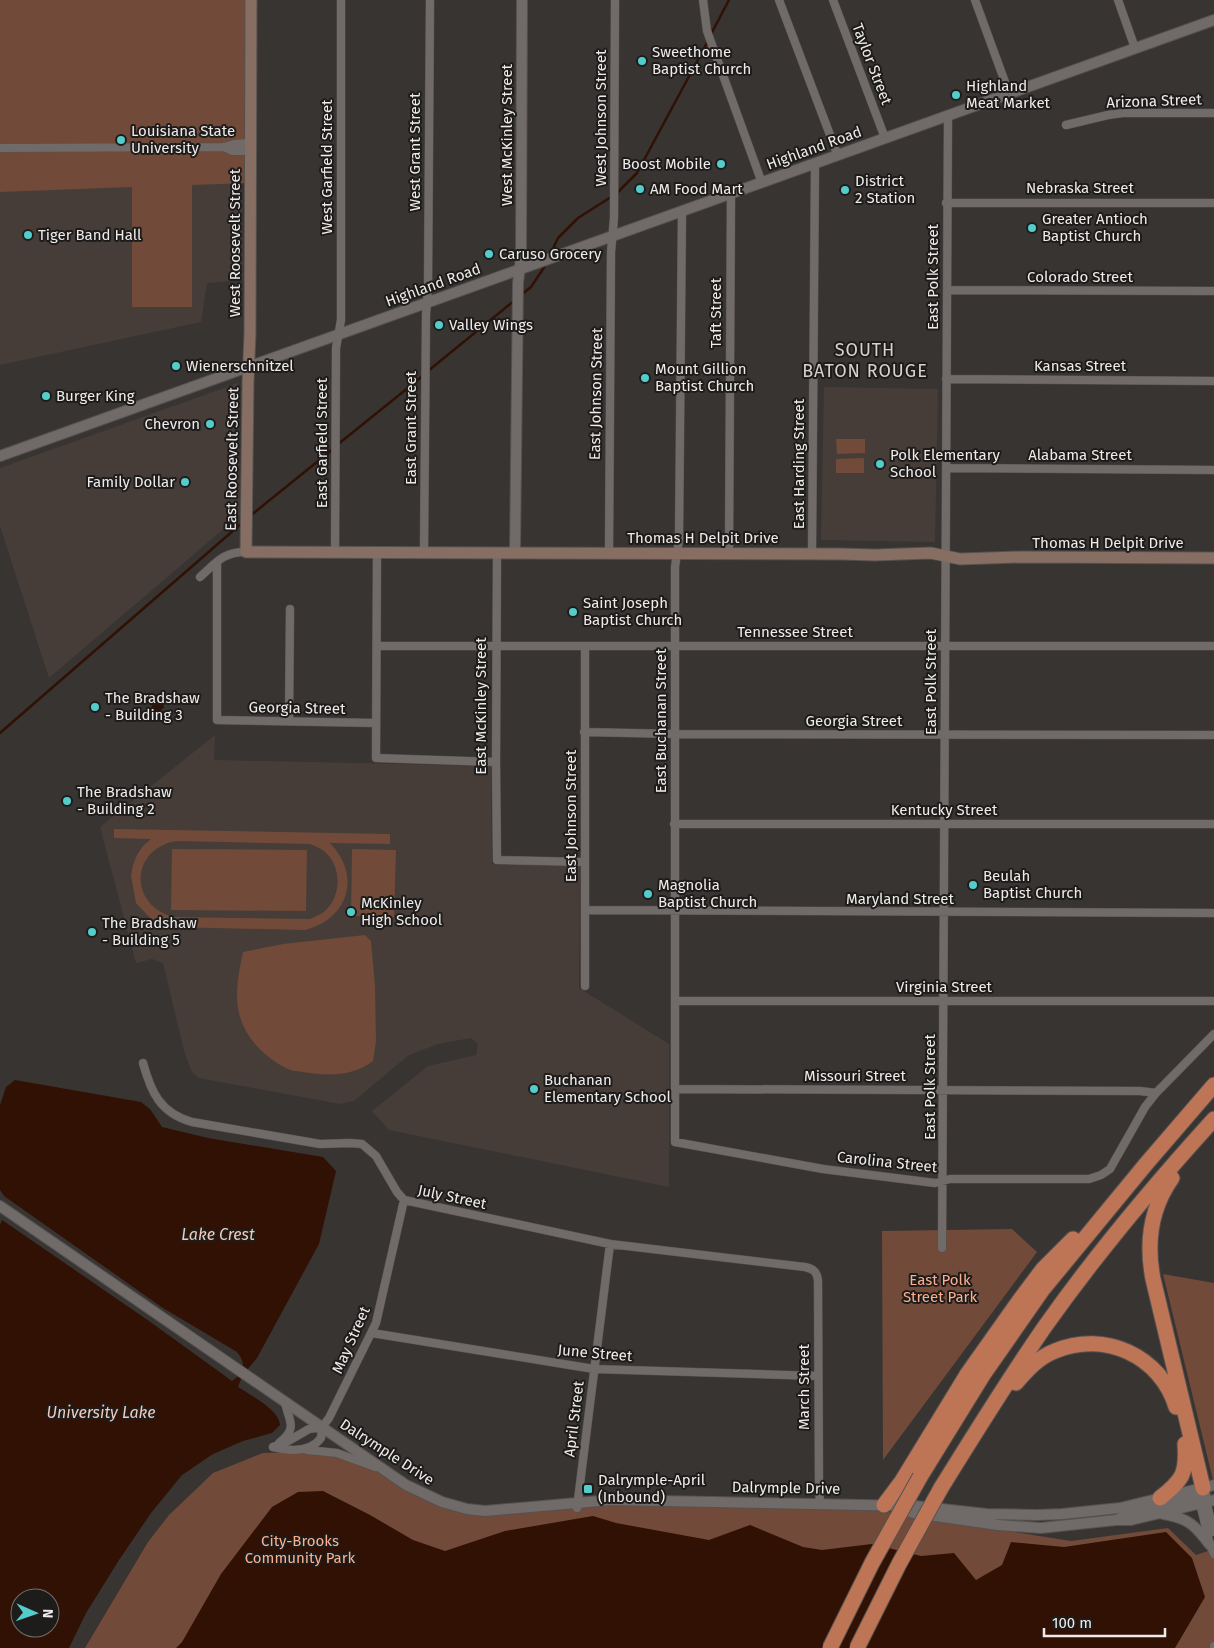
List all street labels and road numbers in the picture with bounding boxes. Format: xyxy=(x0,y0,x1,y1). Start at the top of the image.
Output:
street label: Taylor Street xyxy=(848,21,896,108)
street label: West Johnson Street xyxy=(592,49,610,186)
street label: West McKinley Street xyxy=(498,63,516,206)
street label: Arizona Street xyxy=(1106,90,1203,112)
street label: West Grant Street xyxy=(406,92,424,211)
street label: West Garfield Street xyxy=(318,99,336,235)
street label: Highland Road xyxy=(764,122,864,174)
street label: West Roosevelt Street xyxy=(226,168,244,317)
street label: Nebraska Street xyxy=(1026,179,1135,197)
street label: East Polk Street xyxy=(924,223,942,330)
street label: Highland Road xyxy=(383,259,483,311)
street label: Colorado Street xyxy=(1027,268,1133,286)
street label: Taft Street xyxy=(707,277,725,348)
street label: East Johnson Street xyxy=(586,327,606,460)
street label: Kansas Street xyxy=(1034,357,1127,375)
street label: East Grant Street xyxy=(402,370,420,485)
street label: East Garfield Street xyxy=(313,377,331,508)
street label: East Roosevelt Street xyxy=(222,386,242,531)
street label: East Harding Street xyxy=(790,398,808,529)
street label: Alabama Street xyxy=(1028,446,1132,464)
street label: Thomas H Delpit Drive xyxy=(627,529,779,547)
street label: Thomas H Delpit Drive xyxy=(1032,534,1184,552)
street label: Tennessee Street xyxy=(737,623,853,641)
street label: East Polk Street xyxy=(922,628,940,735)
street label: East McKinley Street xyxy=(472,637,490,775)
street label: East Buchanan Street xyxy=(652,648,670,793)
street label: Georgia Street xyxy=(248,698,346,718)
street label: Georgia Street xyxy=(806,712,903,730)
street label: East Johnson Street xyxy=(562,749,580,882)
street label: Kentucky Street xyxy=(891,801,998,819)
street label: Maryland Street xyxy=(846,890,955,908)
street label: Virginia Street xyxy=(896,978,993,996)
street label: East Polk Street xyxy=(921,1033,939,1140)
street label: Missouri Street xyxy=(804,1067,907,1085)
street label: Carolina Street xyxy=(836,1148,939,1176)
street label: July Street xyxy=(416,1181,488,1213)
street label: May Street xyxy=(328,1303,374,1376)
street label: June Street xyxy=(557,1341,634,1365)
street label: March Street xyxy=(795,1344,813,1430)
street label: April Street xyxy=(560,1379,588,1458)
street label: Dalrymple Drive xyxy=(337,1415,437,1489)
street label: Dalrymple Drive xyxy=(732,1478,840,1498)

